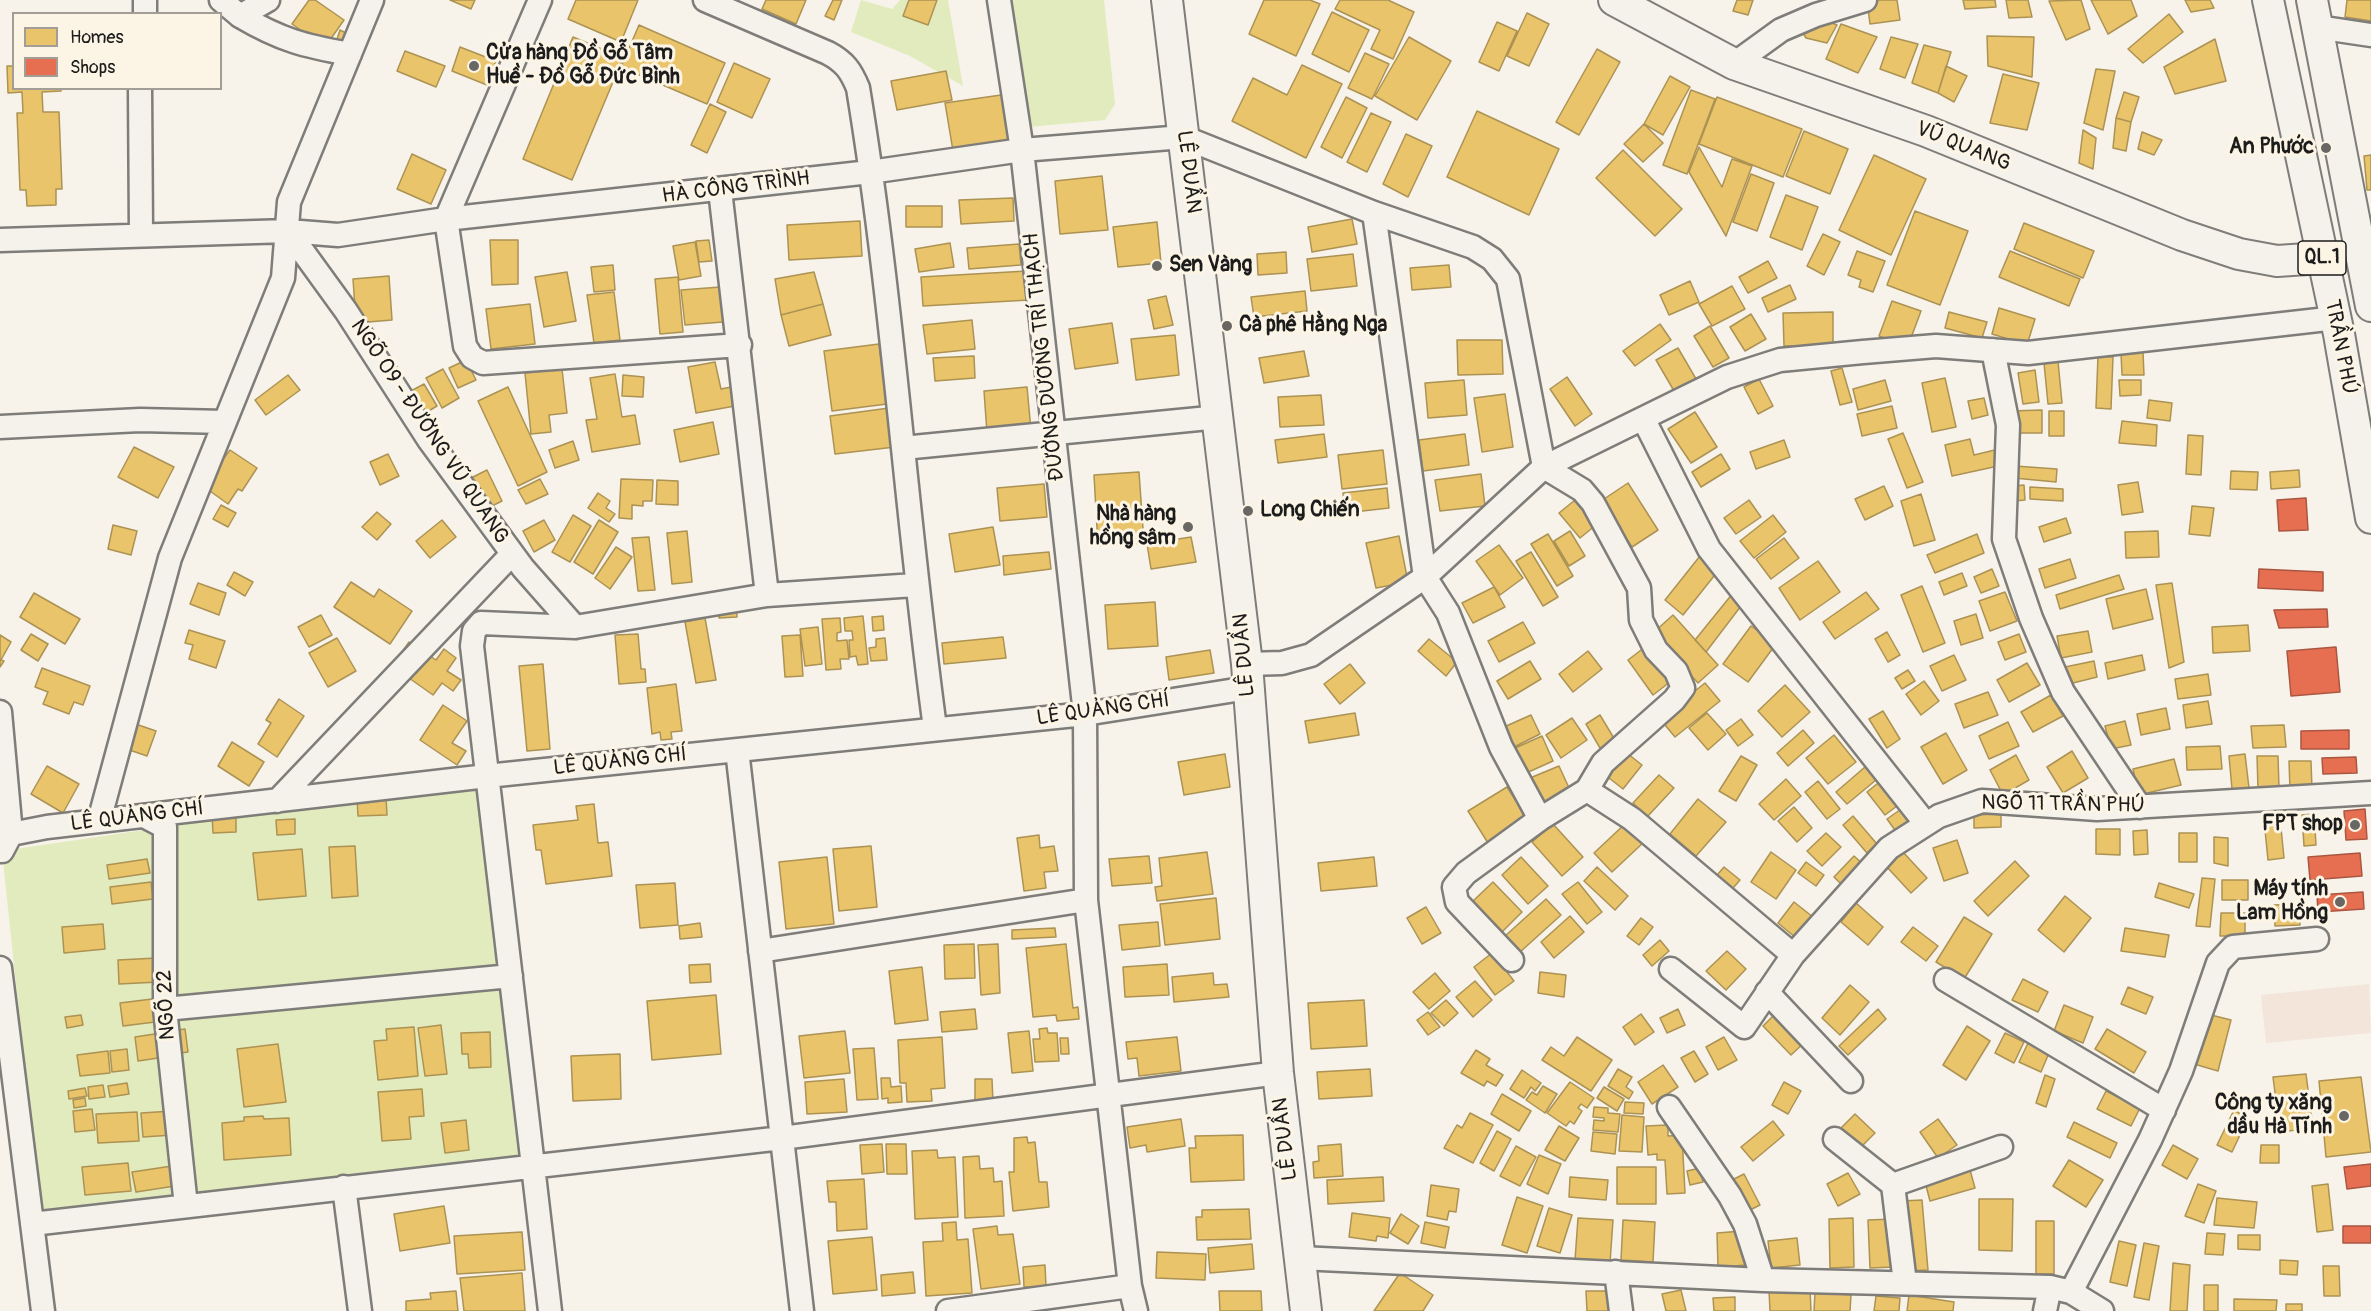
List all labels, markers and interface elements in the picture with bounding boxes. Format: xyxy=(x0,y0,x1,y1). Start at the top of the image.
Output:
legend xyxy=(12,12,222,90)
text: Homes xyxy=(70,26,123,49)
place label: Cửa hàng Đồ Gỗ Tâm Huề - Đồ Gỗ Đức Bình xyxy=(486,41,680,91)
text: Shops xyxy=(70,56,115,79)
marker: Cửa hàng Đồ Gỗ Tâm Huề - Đồ Gỗ Đức Bình xyxy=(467,59,481,73)
street label: VŨ QUANG xyxy=(1912,117,2014,177)
street label: LÊ DUẨN xyxy=(1170,129,1206,215)
place label: An Phước xyxy=(2229,135,2314,161)
marker: An Phước xyxy=(2319,141,2333,155)
street label: HÀ CÔNG TRÌNH xyxy=(661,166,811,210)
street label: ĐƯỜNG DƯƠNG TRÍ THẠCH xyxy=(1019,232,1071,482)
road number: QL.1 xyxy=(2298,241,2346,275)
place label: Sen Vàng xyxy=(1169,253,1252,279)
marker: Sen Vàng xyxy=(1150,259,1164,273)
street label: TRẦN PHÚ xyxy=(2319,298,2361,396)
place label: Cà phê Hằng Nga xyxy=(1239,313,1387,339)
street label: NGÕ 09 - ĐƯỜNG VŨ QUANG xyxy=(344,315,514,549)
marker: Cà phê Hằng Nga xyxy=(1220,319,1234,333)
place label: Long Chiến xyxy=(1260,498,1360,524)
place label: Nhà hàng hồng sâm xyxy=(1090,502,1176,552)
marker: Long Chiến xyxy=(1241,504,1255,518)
marker: Nhà hàng hồng sâm xyxy=(1181,520,1195,534)
street label: LÊ DUẨN xyxy=(1229,612,1261,698)
street label: LÊ QUẢNG CHÍ xyxy=(1035,688,1171,732)
street label: LÊ QUẢNG CHÍ xyxy=(552,742,688,782)
street label: NGÕ 11 TRẦN PHÚ xyxy=(1981,791,2145,819)
street label: LÊ QUẢNG CHÍ xyxy=(69,796,205,838)
place label: FPT shop xyxy=(2262,812,2343,838)
marker: FPT shop xyxy=(2348,818,2362,832)
place label: Máy tính Lam Hồng xyxy=(2236,877,2328,927)
marker: Máy tính Lam Hồng xyxy=(2333,895,2347,909)
street label: NGÕ 22 xyxy=(153,969,181,1041)
place label: Công ty xăng dầu Hà Tĩnh xyxy=(2215,1091,2332,1141)
street label: LÊ DUẨN xyxy=(1268,1096,1304,1182)
marker: Công ty xăng dầu Hà Tĩnh xyxy=(2337,1109,2351,1123)

